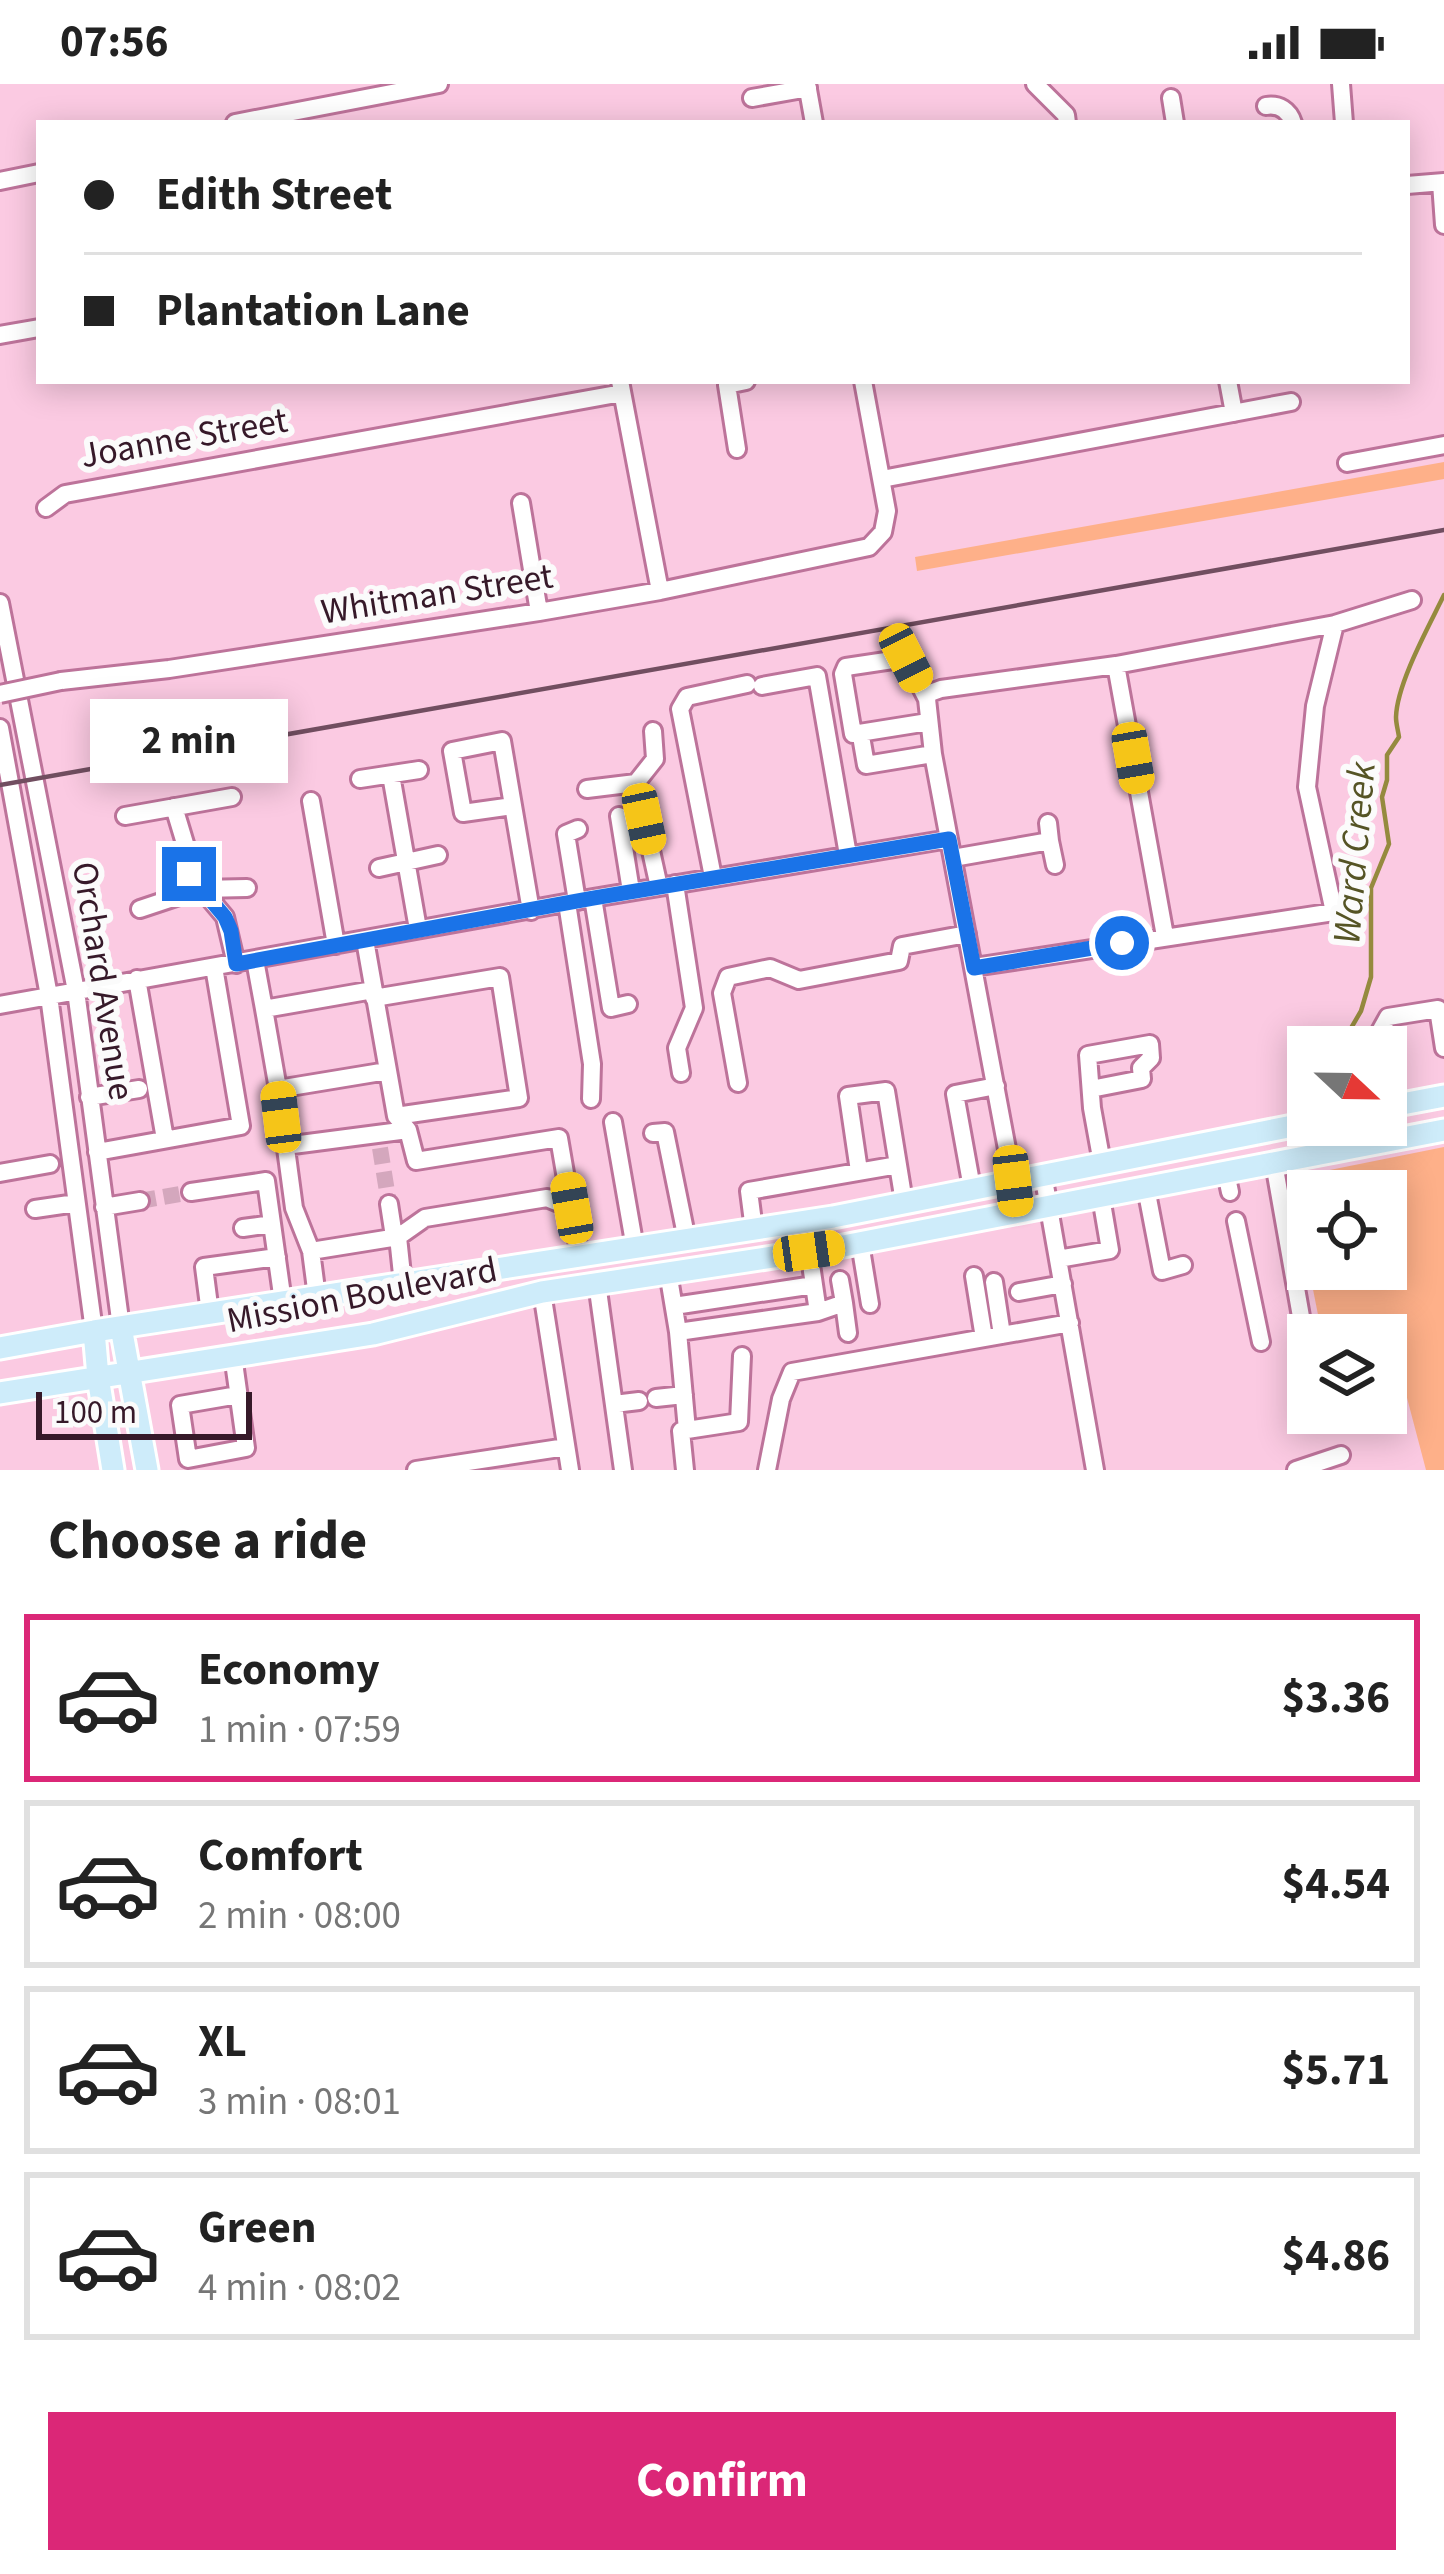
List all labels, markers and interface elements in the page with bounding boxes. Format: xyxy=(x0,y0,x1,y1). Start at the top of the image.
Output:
text: 07:56 xyxy=(60,10,169,74)
text: Edith Street xyxy=(156,163,392,227)
text: Plantation Lane xyxy=(156,279,470,343)
street label: Joanne Street xyxy=(77,395,291,481)
street label: Whitman Street xyxy=(317,551,557,637)
car xyxy=(874,618,938,698)
callout: 2 min xyxy=(90,700,288,784)
text: 2 min xyxy=(142,713,236,769)
car xyxy=(1109,719,1157,797)
water label: Ward Creek xyxy=(1319,758,1391,946)
car xyxy=(619,780,669,858)
route end xyxy=(162,847,216,901)
street label: Orchard Avenue xyxy=(59,858,147,1104)
route start xyxy=(1095,916,1149,970)
north arrow xyxy=(1287,1026,1407,1146)
map controls xyxy=(1287,1026,1407,1434)
car xyxy=(259,1079,303,1155)
car xyxy=(991,1143,1035,1219)
car xyxy=(548,1169,596,1247)
button: locate xyxy=(1287,1170,1407,1290)
car xyxy=(771,1228,847,1274)
street label: Mission Boulevard xyxy=(223,1244,501,1346)
button: layers xyxy=(1287,1314,1407,1434)
scale bar xyxy=(36,1386,252,1439)
text: 100 m xyxy=(54,1389,137,1436)
text: Choose a ride xyxy=(48,1503,367,1580)
text: Economy xyxy=(198,1638,380,1702)
icon: car xyxy=(54,1644,162,1752)
text: $3.36 xyxy=(1281,1666,1390,1730)
text: 1 min · 07:59 xyxy=(198,1702,401,1758)
text: Comfort xyxy=(198,1824,363,1888)
icon: car xyxy=(54,1830,162,1938)
text: $4.54 xyxy=(1281,1852,1390,1916)
text: 2 min · 08:00 xyxy=(198,1888,401,1944)
text: XL xyxy=(198,2010,247,2074)
icon: car xyxy=(54,2016,162,2124)
text: $5.71 xyxy=(1281,2038,1390,2102)
text: 3 min · 08:01 xyxy=(198,2074,401,2130)
text: Green xyxy=(198,2196,317,2260)
icon: car xyxy=(54,2202,162,2310)
text: $4.86 xyxy=(1281,2224,1390,2288)
text: 4 min · 08:02 xyxy=(198,2260,401,2316)
button: Confirm xyxy=(48,2412,1396,2550)

